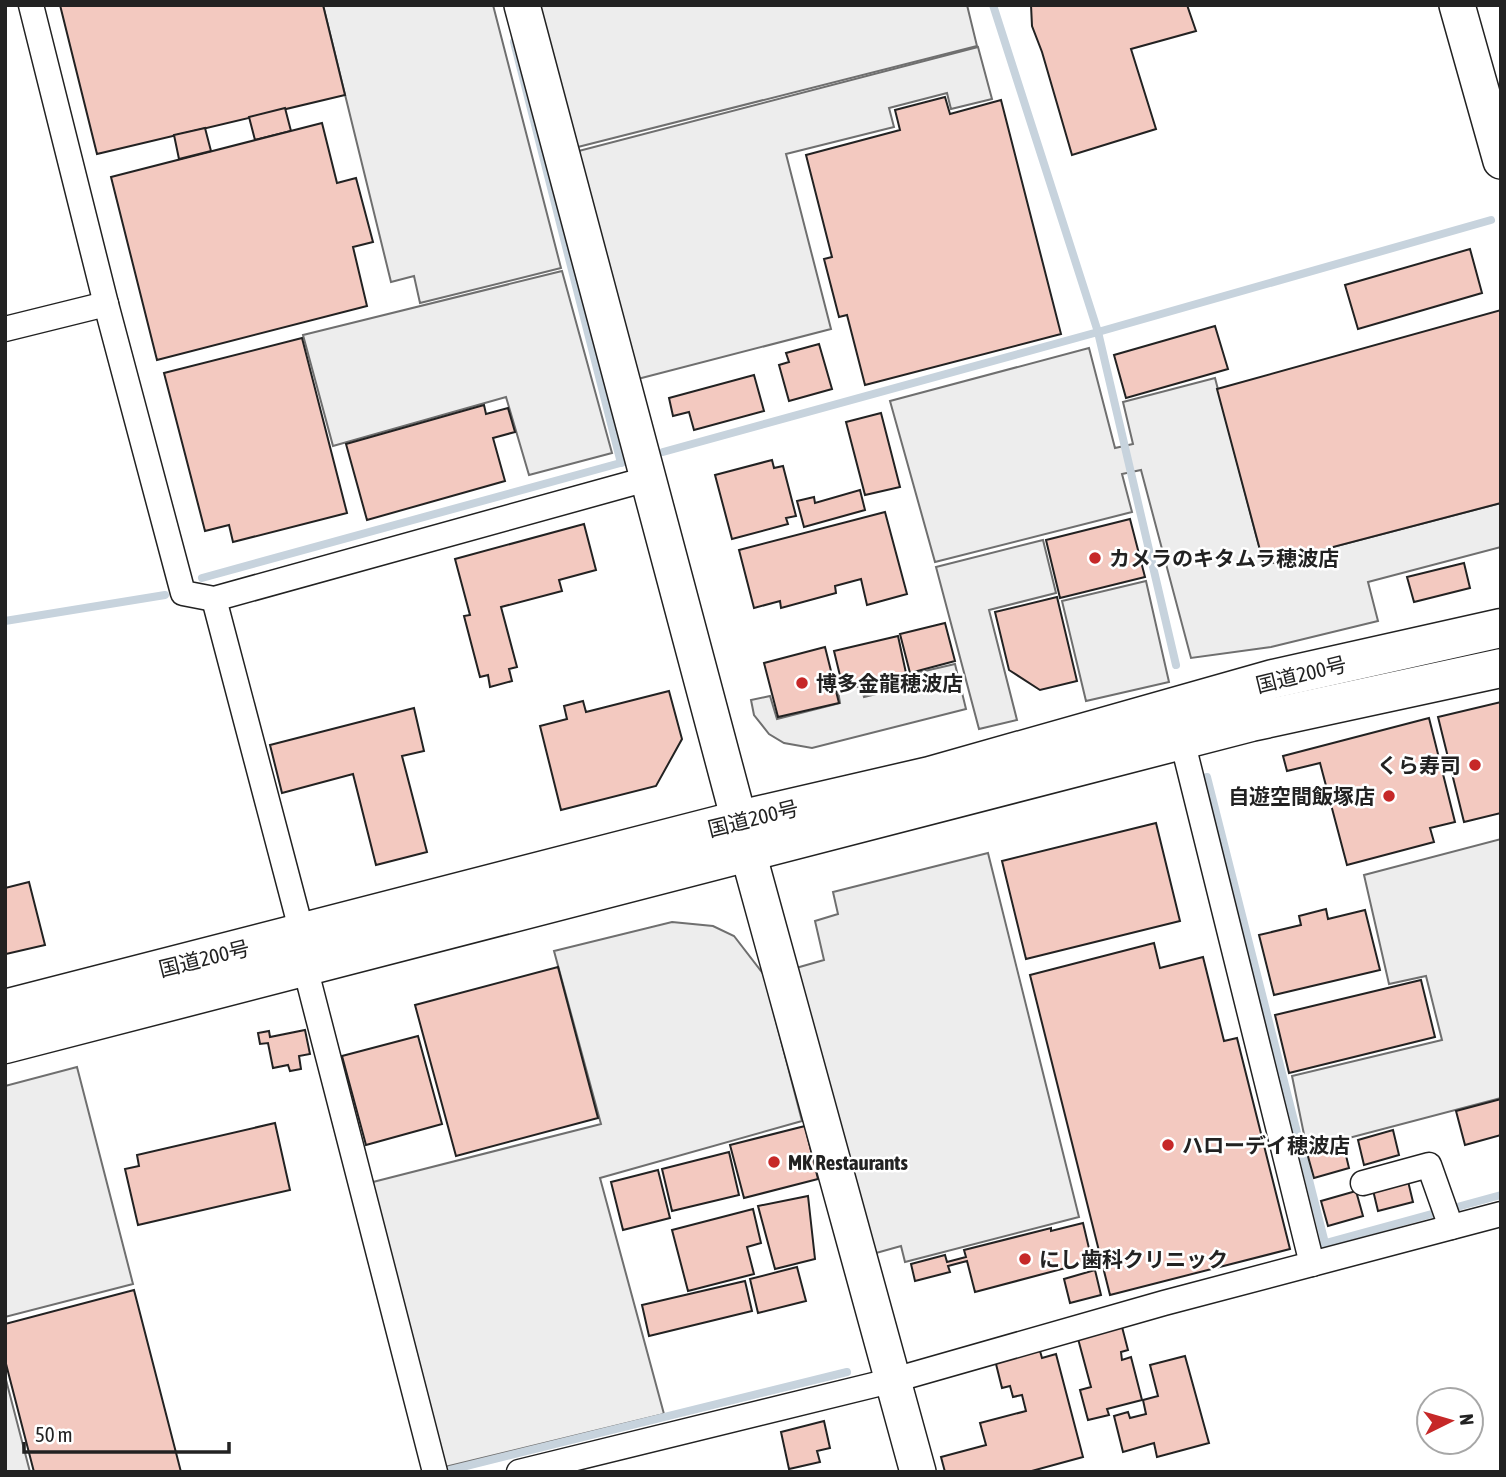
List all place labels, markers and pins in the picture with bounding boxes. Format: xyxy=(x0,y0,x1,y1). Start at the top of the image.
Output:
place label: カメラのキタムラ穂波店 xyxy=(1109,546,1339,570)
marker: カメラのキタムラ穂波店 xyxy=(1087,550,1103,566)
place label: 博多金龍穂波店 xyxy=(816,671,963,695)
marker: 博多金龍穂波店 xyxy=(794,675,810,691)
place label: くら寿司 xyxy=(1377,753,1461,777)
marker: くら寿司 xyxy=(1467,757,1483,773)
place label: 自遊空間飯塚店 xyxy=(1228,784,1375,808)
marker: 自遊空間飯塚店 xyxy=(1381,788,1397,804)
place label: ハローデイ穂波店 xyxy=(1182,1133,1350,1157)
marker: ハローデイ穂波店 xyxy=(1160,1137,1176,1153)
place label: MK Restaurants xyxy=(788,1150,908,1174)
marker: MK Restaurants xyxy=(766,1154,782,1170)
place label: にし歯科クリニック xyxy=(1039,1247,1228,1271)
marker: にし歯科クリニック xyxy=(1017,1251,1033,1267)

